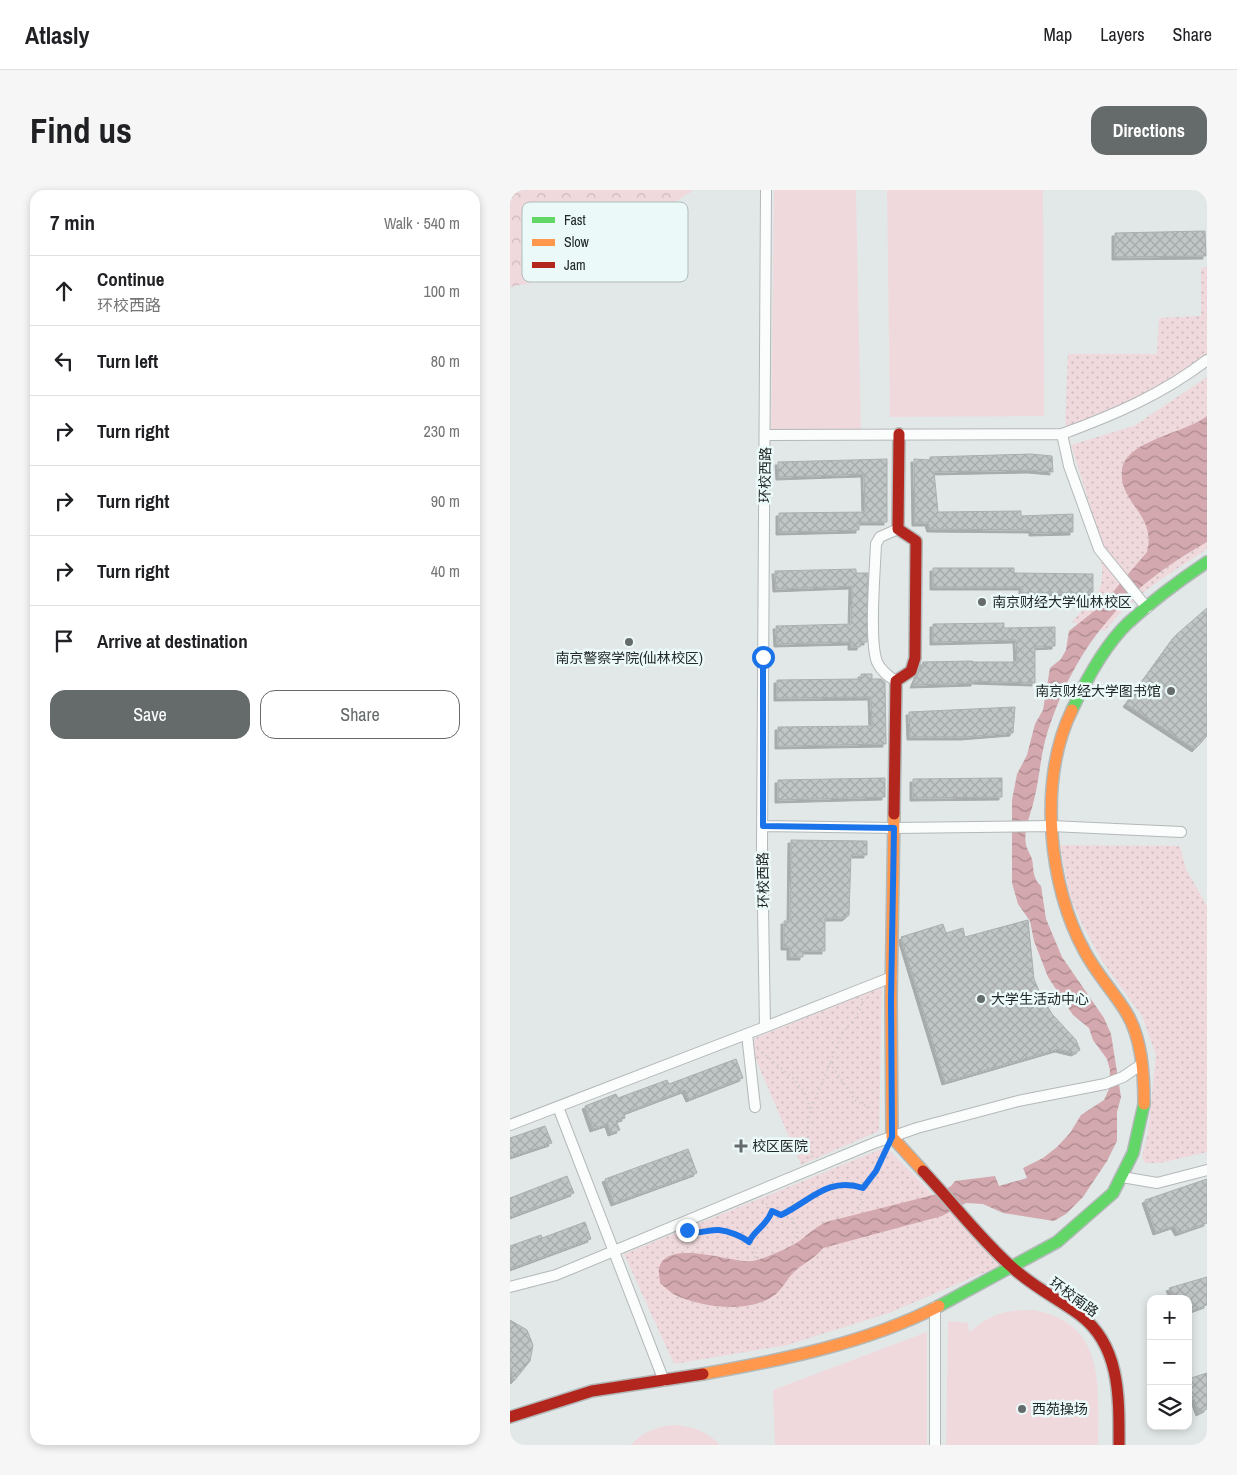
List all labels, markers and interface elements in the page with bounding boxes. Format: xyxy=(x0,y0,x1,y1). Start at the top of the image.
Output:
text: Atlasly xyxy=(25,19,90,51)
text: Map xyxy=(1044,22,1072,47)
text: Layers xyxy=(1100,22,1145,47)
text: Share xyxy=(1173,22,1212,47)
button: Directions xyxy=(1091,106,1207,155)
text: Find us xyxy=(30,107,132,154)
legend xyxy=(522,202,688,282)
text: 7 min xyxy=(50,208,95,237)
text: Fast xyxy=(564,211,586,229)
text: Walk · 540 m xyxy=(384,212,460,234)
text: Slow xyxy=(564,233,590,251)
text: Jam xyxy=(564,256,586,274)
text: Continue xyxy=(97,266,165,292)
icon: ahead xyxy=(50,277,78,305)
text: 100 m xyxy=(424,280,460,302)
text: 环校西路 xyxy=(97,294,161,316)
icon: left xyxy=(50,347,78,375)
text: Turn left xyxy=(97,348,158,374)
text: 80 m xyxy=(431,350,460,372)
icon: right xyxy=(50,417,78,445)
text: Turn right xyxy=(97,418,169,444)
text: 230 m xyxy=(424,420,460,442)
street label: 环校西路 xyxy=(756,447,774,503)
icon: right xyxy=(50,487,78,515)
text: Turn right xyxy=(97,488,169,514)
text: 90 m xyxy=(431,490,460,512)
icon: right xyxy=(50,557,78,585)
text: Turn right xyxy=(97,558,169,584)
text: 40 m xyxy=(431,560,460,582)
place label: 南京财经大学仙林校区 xyxy=(992,593,1132,611)
marker: 南京财经大学仙林校区 xyxy=(976,596,988,608)
icon: arrive xyxy=(50,627,78,655)
text: Arrive at destination xyxy=(97,628,248,654)
marker: 南京警察学院(仙林校区) xyxy=(623,636,635,648)
route start xyxy=(752,646,775,669)
place label: 南京警察学院(仙林校区) xyxy=(555,649,703,667)
place label: 南京财经大学图书馆 xyxy=(1035,682,1161,700)
marker: 南京财经大学图书馆 xyxy=(1165,685,1177,697)
button: Save xyxy=(50,690,250,739)
button: Share xyxy=(260,690,460,739)
street label: 环校西路 xyxy=(754,852,772,908)
place label: 大学生活动中心 xyxy=(991,990,1089,1008)
marker: 大学生活动中心 xyxy=(975,993,987,1005)
place label: 校区医院 xyxy=(752,1137,808,1155)
marker: 校区医院 xyxy=(734,1139,748,1153)
route end xyxy=(676,1219,699,1242)
street label: 环校南路 xyxy=(1046,1273,1102,1321)
map controls xyxy=(1147,1295,1192,1430)
button: + xyxy=(1147,1295,1192,1340)
button: − xyxy=(1147,1340,1192,1385)
button: layers xyxy=(1147,1385,1192,1430)
place label: 西苑操场 xyxy=(1032,1400,1088,1418)
marker: 西苑操场 xyxy=(1016,1403,1028,1415)

